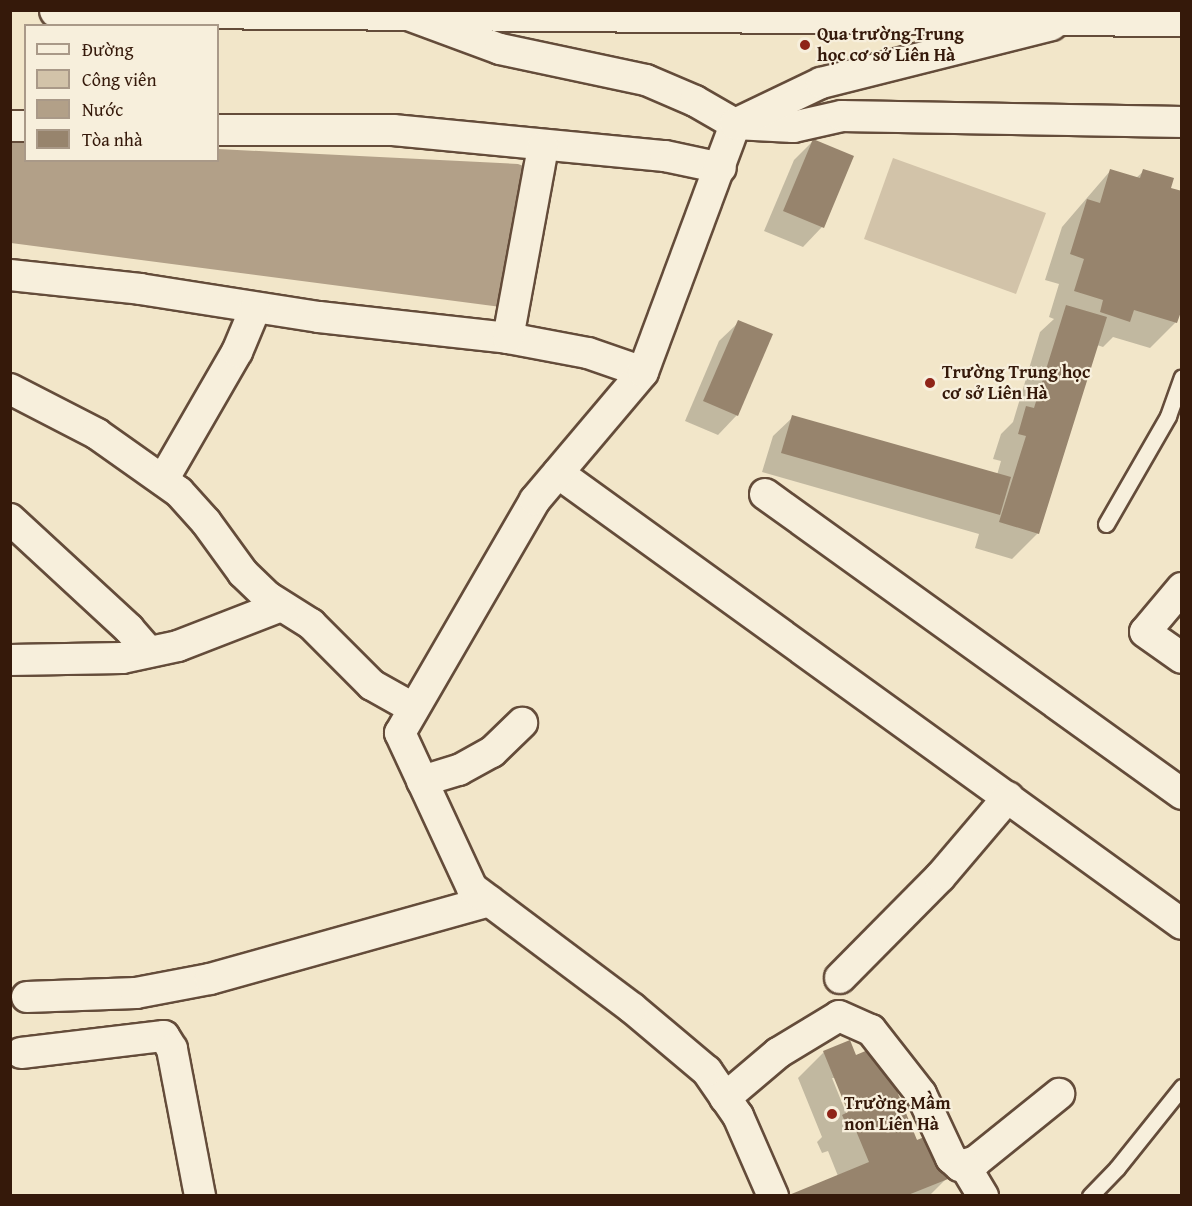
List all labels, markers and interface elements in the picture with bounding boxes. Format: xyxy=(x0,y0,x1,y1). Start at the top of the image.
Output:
legend xyxy=(24,24,219,162)
place label: Qua trường Trung học cơ sở Liên Hà xyxy=(817,24,964,66)
text: Đường xyxy=(82,36,133,63)
marker: Qua trường Trung học cơ sở Liên Hà xyxy=(798,38,812,52)
text: Công viên xyxy=(82,66,157,93)
text: Nước xyxy=(82,96,123,123)
text: Tòa nhà xyxy=(82,126,142,153)
place label: Trường Trung học cơ sở Liên Hà xyxy=(942,362,1090,404)
marker: Trường Trung học cơ sở Liên Hà xyxy=(923,376,937,390)
place label: Trường Mầm non Liên Hà xyxy=(844,1093,951,1136)
marker: Trường Mầm non Liên Hà xyxy=(825,1107,839,1121)

